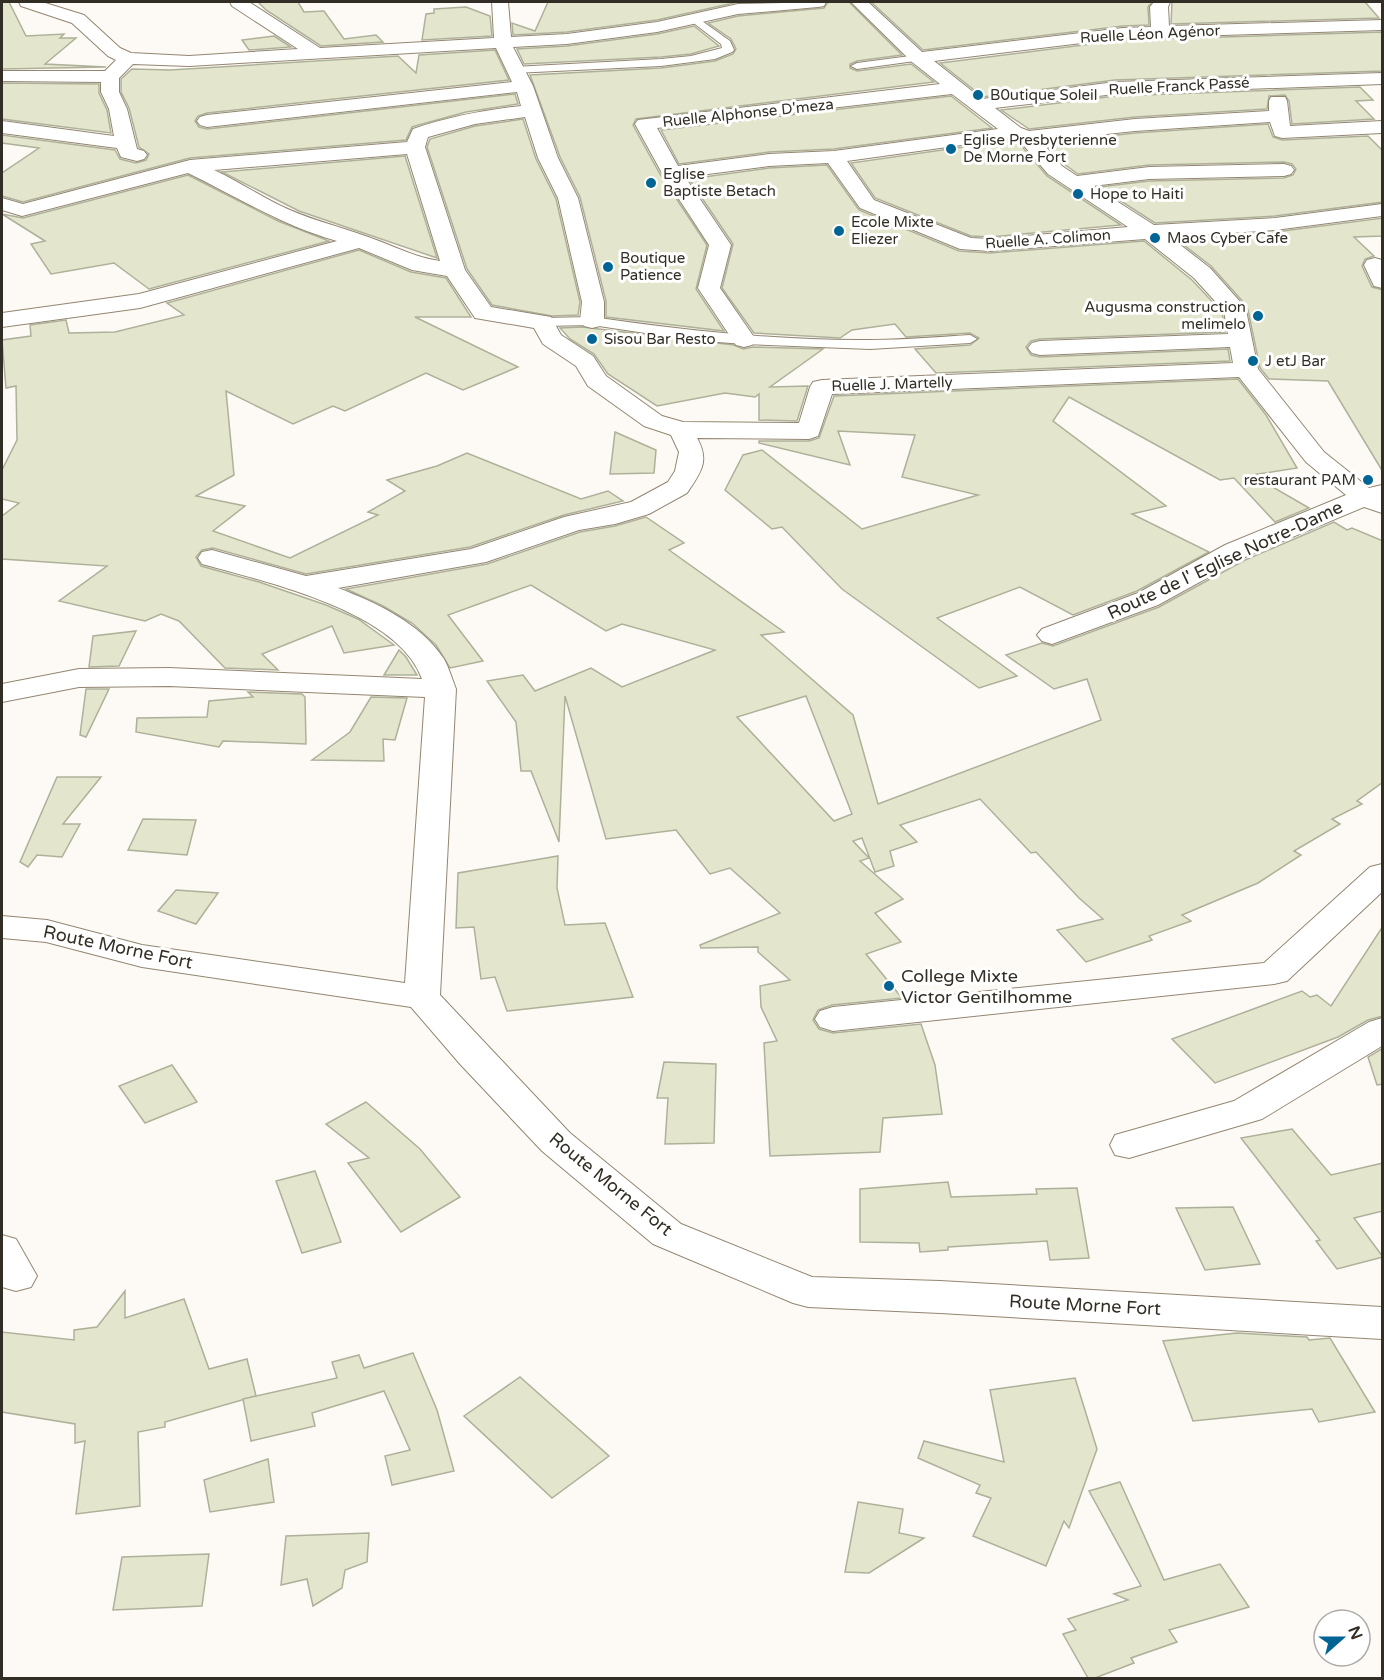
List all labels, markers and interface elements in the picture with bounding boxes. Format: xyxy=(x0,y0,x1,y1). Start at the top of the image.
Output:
street label: Ruelle Léon Agénor xyxy=(1079,21,1221,47)
street label: Ruelle Franck Passé xyxy=(1108,73,1250,99)
place label: B0utique Soleil xyxy=(990,86,1097,104)
marker: B0utique Soleil xyxy=(971,88,985,102)
street label: Ruelle Alphonse D'meza xyxy=(661,95,835,131)
place label: Eglise Presbyterienne De Morne Fort xyxy=(963,131,1117,166)
marker: Eglise Presbyterienne De Morne Fort xyxy=(944,142,958,156)
place label: Eglise Baptiste Betach xyxy=(663,165,776,200)
marker: Eglise Baptiste Betach xyxy=(644,176,658,190)
place label: Hope to Haiti xyxy=(1090,185,1184,203)
marker: Hope to Haiti xyxy=(1071,187,1085,201)
place label: Ecole Mixte Eliezer xyxy=(851,213,934,248)
marker: Ecole Mixte Eliezer xyxy=(832,224,846,238)
street label: Ruelle A. Colimon xyxy=(985,226,1111,252)
place label: Maos Cyber Cafe xyxy=(1167,229,1288,247)
marker: Maos Cyber Cafe xyxy=(1148,231,1162,245)
place label: Boutique Patience xyxy=(620,249,685,284)
marker: Boutique Patience xyxy=(601,260,615,274)
place label: Augusma construction melimelo xyxy=(1084,298,1246,333)
marker: Augusma construction melimelo xyxy=(1251,309,1265,323)
place label: Sisou Bar Resto xyxy=(604,330,716,348)
marker: Sisou Bar Resto xyxy=(585,332,599,346)
place label: J etJ Bar xyxy=(1265,352,1326,370)
marker: J etJ Bar xyxy=(1246,354,1260,368)
street label: Ruelle J. Martelly xyxy=(831,373,953,395)
place label: restaurant PAM xyxy=(1244,471,1356,489)
marker: restaurant PAM xyxy=(1361,473,1375,487)
street label: Route de l' Eglise Notre-Dame xyxy=(1104,496,1346,624)
street label: Route Morne Fort xyxy=(41,920,195,974)
place label: College Mixte Victor Gentilhomme xyxy=(901,965,1072,1008)
marker: College Mixte Victor Gentilhomme xyxy=(882,979,896,993)
street label: Route Morne Fort xyxy=(545,1128,677,1240)
street label: Route Morne Fort xyxy=(1008,1290,1162,1320)
north arrow xyxy=(1312,1608,1372,1668)
text: N xyxy=(1343,1623,1367,1643)

